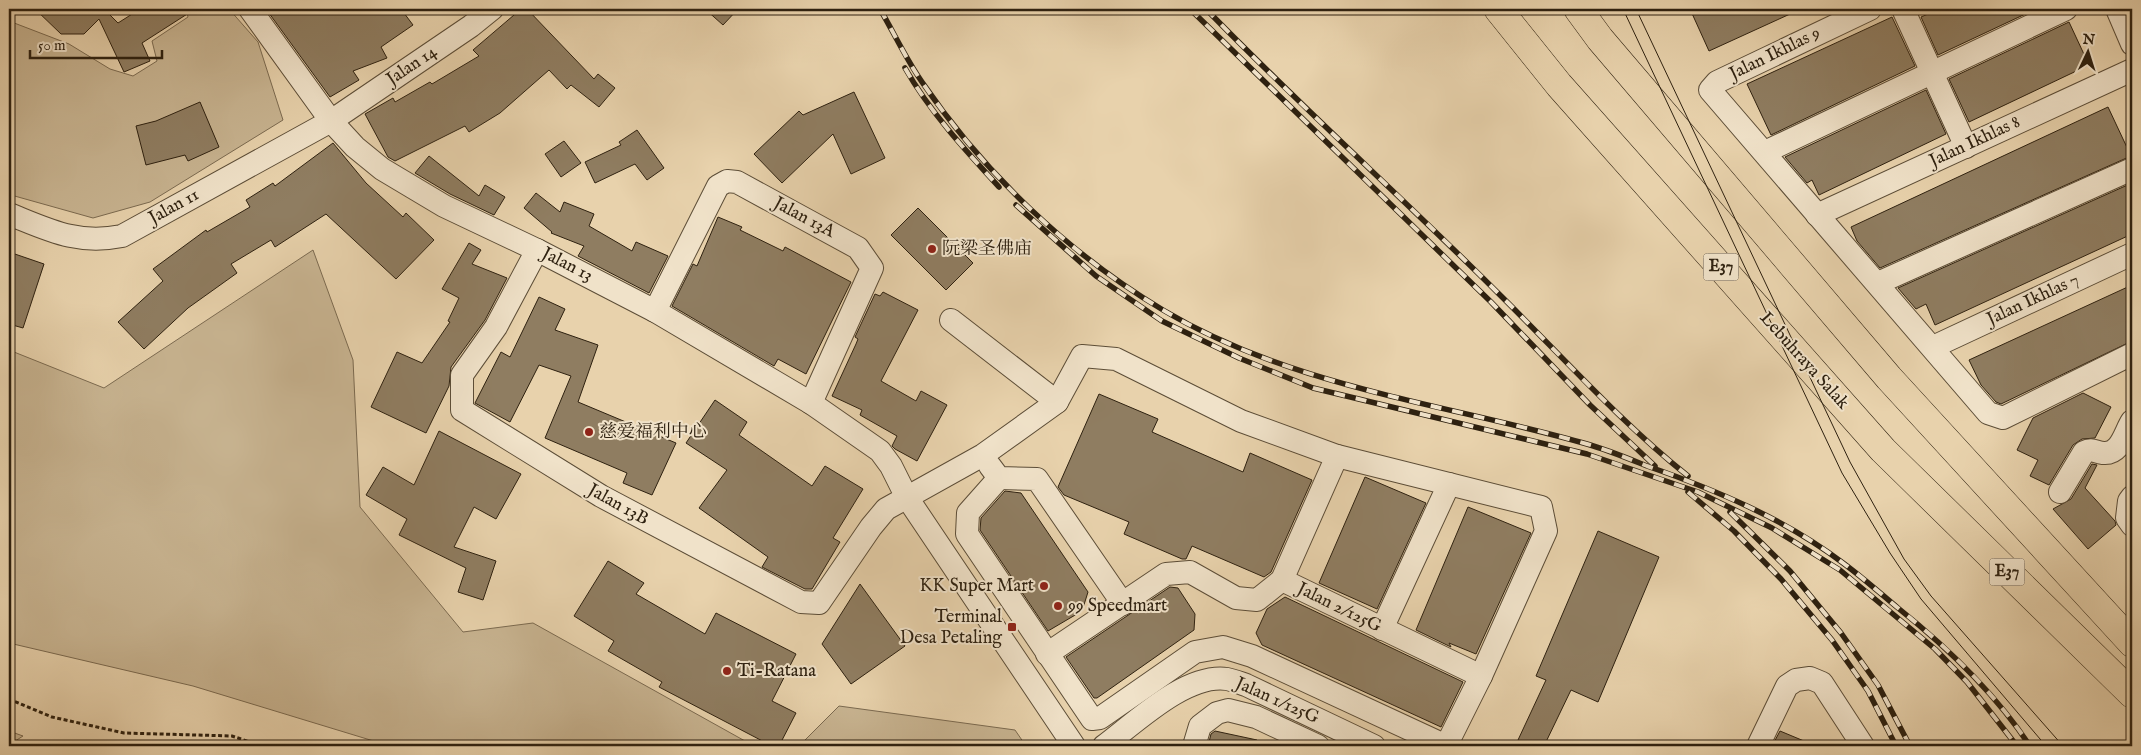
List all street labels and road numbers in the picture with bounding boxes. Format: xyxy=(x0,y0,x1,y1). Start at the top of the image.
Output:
street label: Jalan Ikhlas 9 xyxy=(1724,22,1824,87)
street label: Jalan 14 xyxy=(381,41,442,92)
street label: Jalan Ikhlas 8 xyxy=(1924,111,2024,174)
street label: Jalan 11 xyxy=(143,184,203,231)
street label: Jalan 13A xyxy=(767,191,839,244)
street label: Jalan 13 xyxy=(536,242,596,288)
road number: E37 xyxy=(1704,253,1738,280)
street label: Jalan Ikhlas 7 xyxy=(1981,269,2083,332)
street label: Lebuhraya Salak xyxy=(1754,307,1854,415)
street label: Jalan 13B xyxy=(582,478,653,531)
road number: E37 xyxy=(1990,558,2024,586)
street label: Jalan 2/125G xyxy=(1291,577,1386,639)
street label: Jalan 1/125G xyxy=(1230,671,1323,730)

